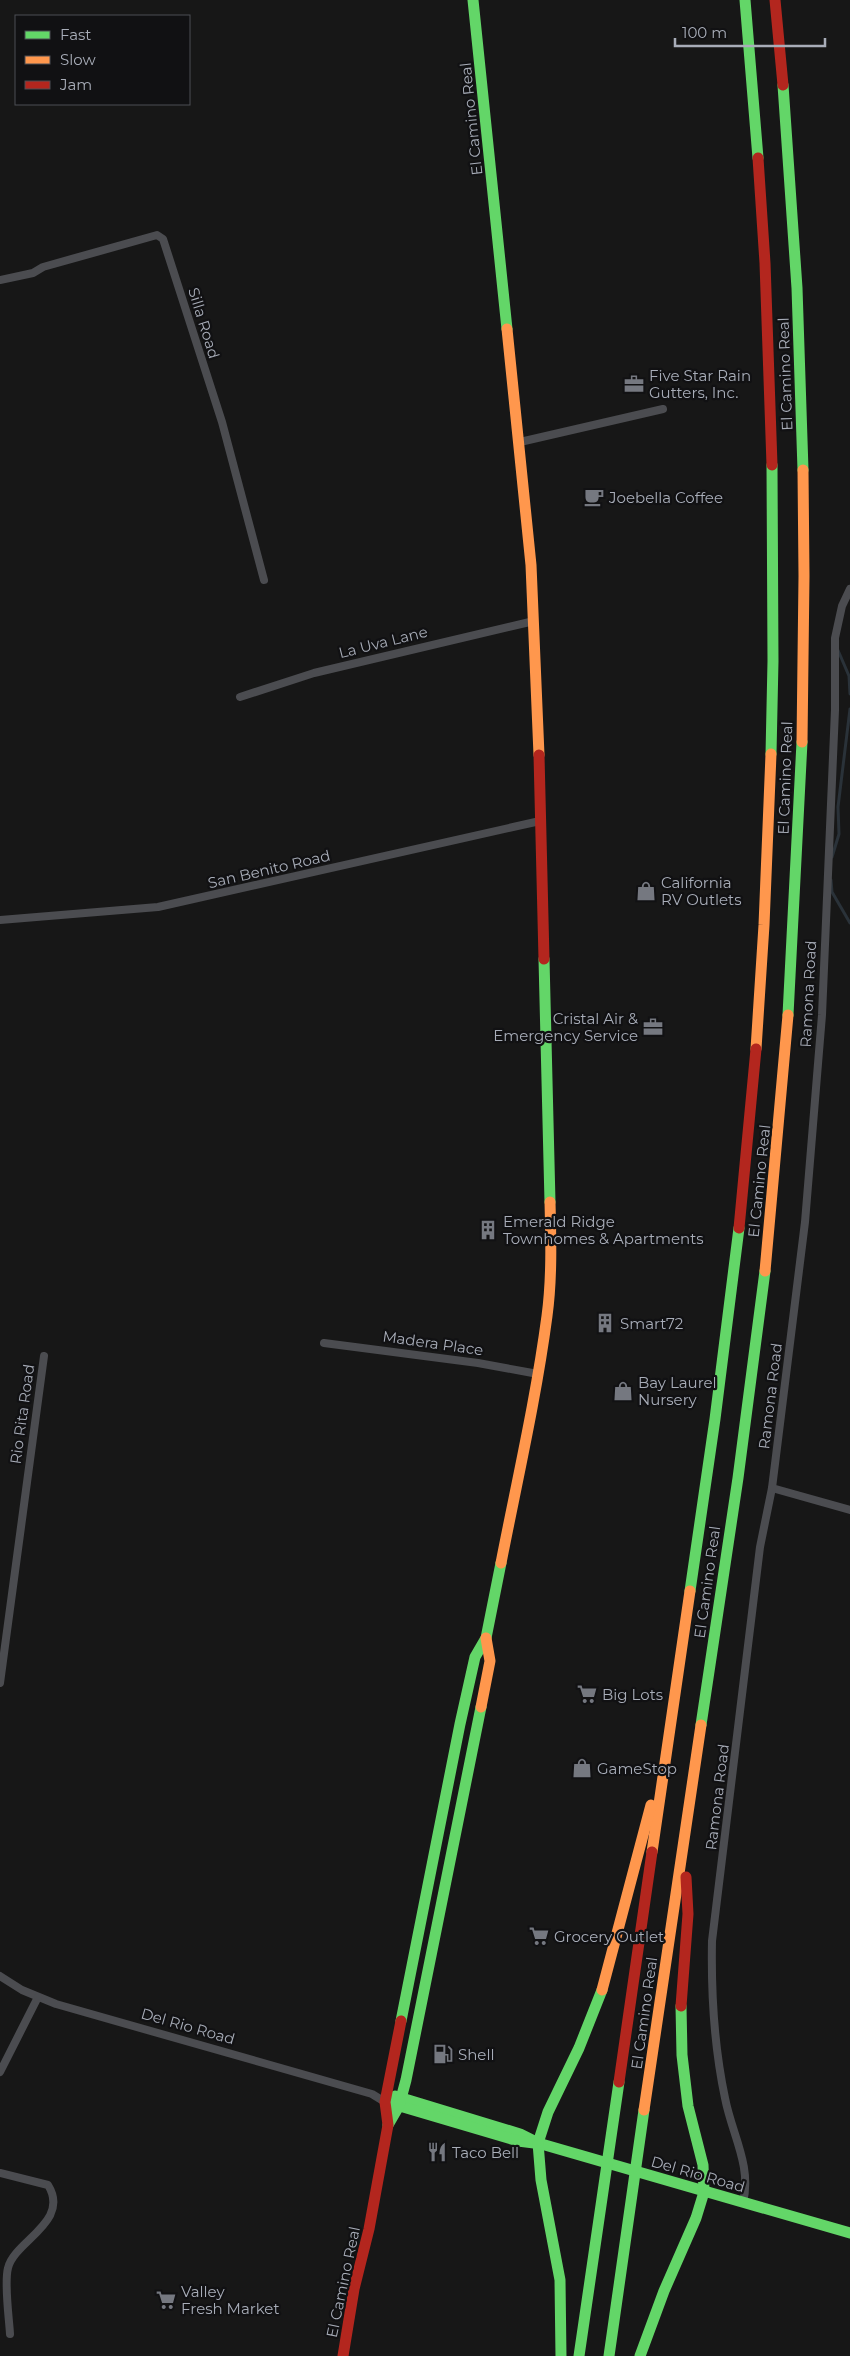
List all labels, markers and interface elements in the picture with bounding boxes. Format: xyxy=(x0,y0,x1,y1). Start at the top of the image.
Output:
legend xyxy=(15,15,190,105)
scale bar xyxy=(675,15,825,47)
text: 100 m xyxy=(682,23,727,42)
text: Fast xyxy=(60,25,91,44)
text: Slow xyxy=(60,50,96,69)
street label: El Camino Real xyxy=(456,62,486,176)
text: Jam xyxy=(59,75,92,94)
street label: Silla Road xyxy=(184,285,224,361)
street label: El Camino Real xyxy=(774,317,796,431)
place label: Five Star Rain Gutters, Inc. xyxy=(649,366,751,402)
office icon: Five Star Rain Gutters, Inc. xyxy=(623,373,645,395)
cafe icon: Joebella Coffee xyxy=(583,486,605,508)
place label: Joebella Coffee xyxy=(608,488,723,507)
street label: La Uva Lane xyxy=(337,622,429,662)
street label: El Camino Real xyxy=(774,721,796,835)
street label: San Benito Road xyxy=(206,846,332,892)
place label: California RV Outlets xyxy=(661,873,742,909)
shop icon: California RV Outlets xyxy=(635,880,657,902)
street label: Ramona Road xyxy=(796,940,820,1048)
place label: Cristal Air & Emergency Service xyxy=(493,1009,638,1045)
office icon: Cristal Air & Emergency Service xyxy=(642,1016,664,1038)
street label: El Camino Real xyxy=(744,1124,774,1238)
place label: Emerald Ridge Townhomes & Apartments xyxy=(503,1212,704,1248)
building icon: Emerald Ridge Townhomes & Apartments xyxy=(477,1219,499,1241)
building icon: Smart72 xyxy=(594,1312,616,1334)
place label: Smart72 xyxy=(620,1314,683,1333)
street label: Madera Place xyxy=(381,1327,485,1359)
street label: Ramona Road xyxy=(754,1342,786,1450)
street label: Rio Rita Road xyxy=(6,1363,38,1465)
place label: Bay Laurel Nursery xyxy=(638,1373,717,1409)
shop icon: Bay Laurel Nursery xyxy=(612,1380,634,1402)
street label: El Camino Real xyxy=(690,1525,724,1639)
supermarket icon: Big Lots xyxy=(576,1683,598,1705)
place label: Big Lots xyxy=(602,1685,663,1704)
street label: Ramona Road xyxy=(701,1743,733,1851)
shop icon: GameStop xyxy=(571,1757,593,1779)
place label: GameStop xyxy=(597,1759,677,1778)
supermarket icon: Grocery Outlet xyxy=(528,1925,550,1947)
place label: Grocery Outlet xyxy=(554,1927,664,1946)
street label: El Camino Real xyxy=(627,1956,661,2070)
street label: Del Rio Road xyxy=(139,2004,237,2048)
fuel station icon: Shell xyxy=(432,2043,454,2065)
place label: Shell xyxy=(458,2045,495,2064)
restaurant icon: Taco Bell xyxy=(426,2141,448,2163)
place label: Taco Bell xyxy=(452,2143,519,2162)
street label: Del Rio Road xyxy=(649,2152,747,2196)
street label: El Camino Real xyxy=(322,2225,364,2339)
place label: Valley Fresh Market xyxy=(181,2282,280,2318)
supermarket icon: Valley Fresh Market xyxy=(155,2289,177,2311)

